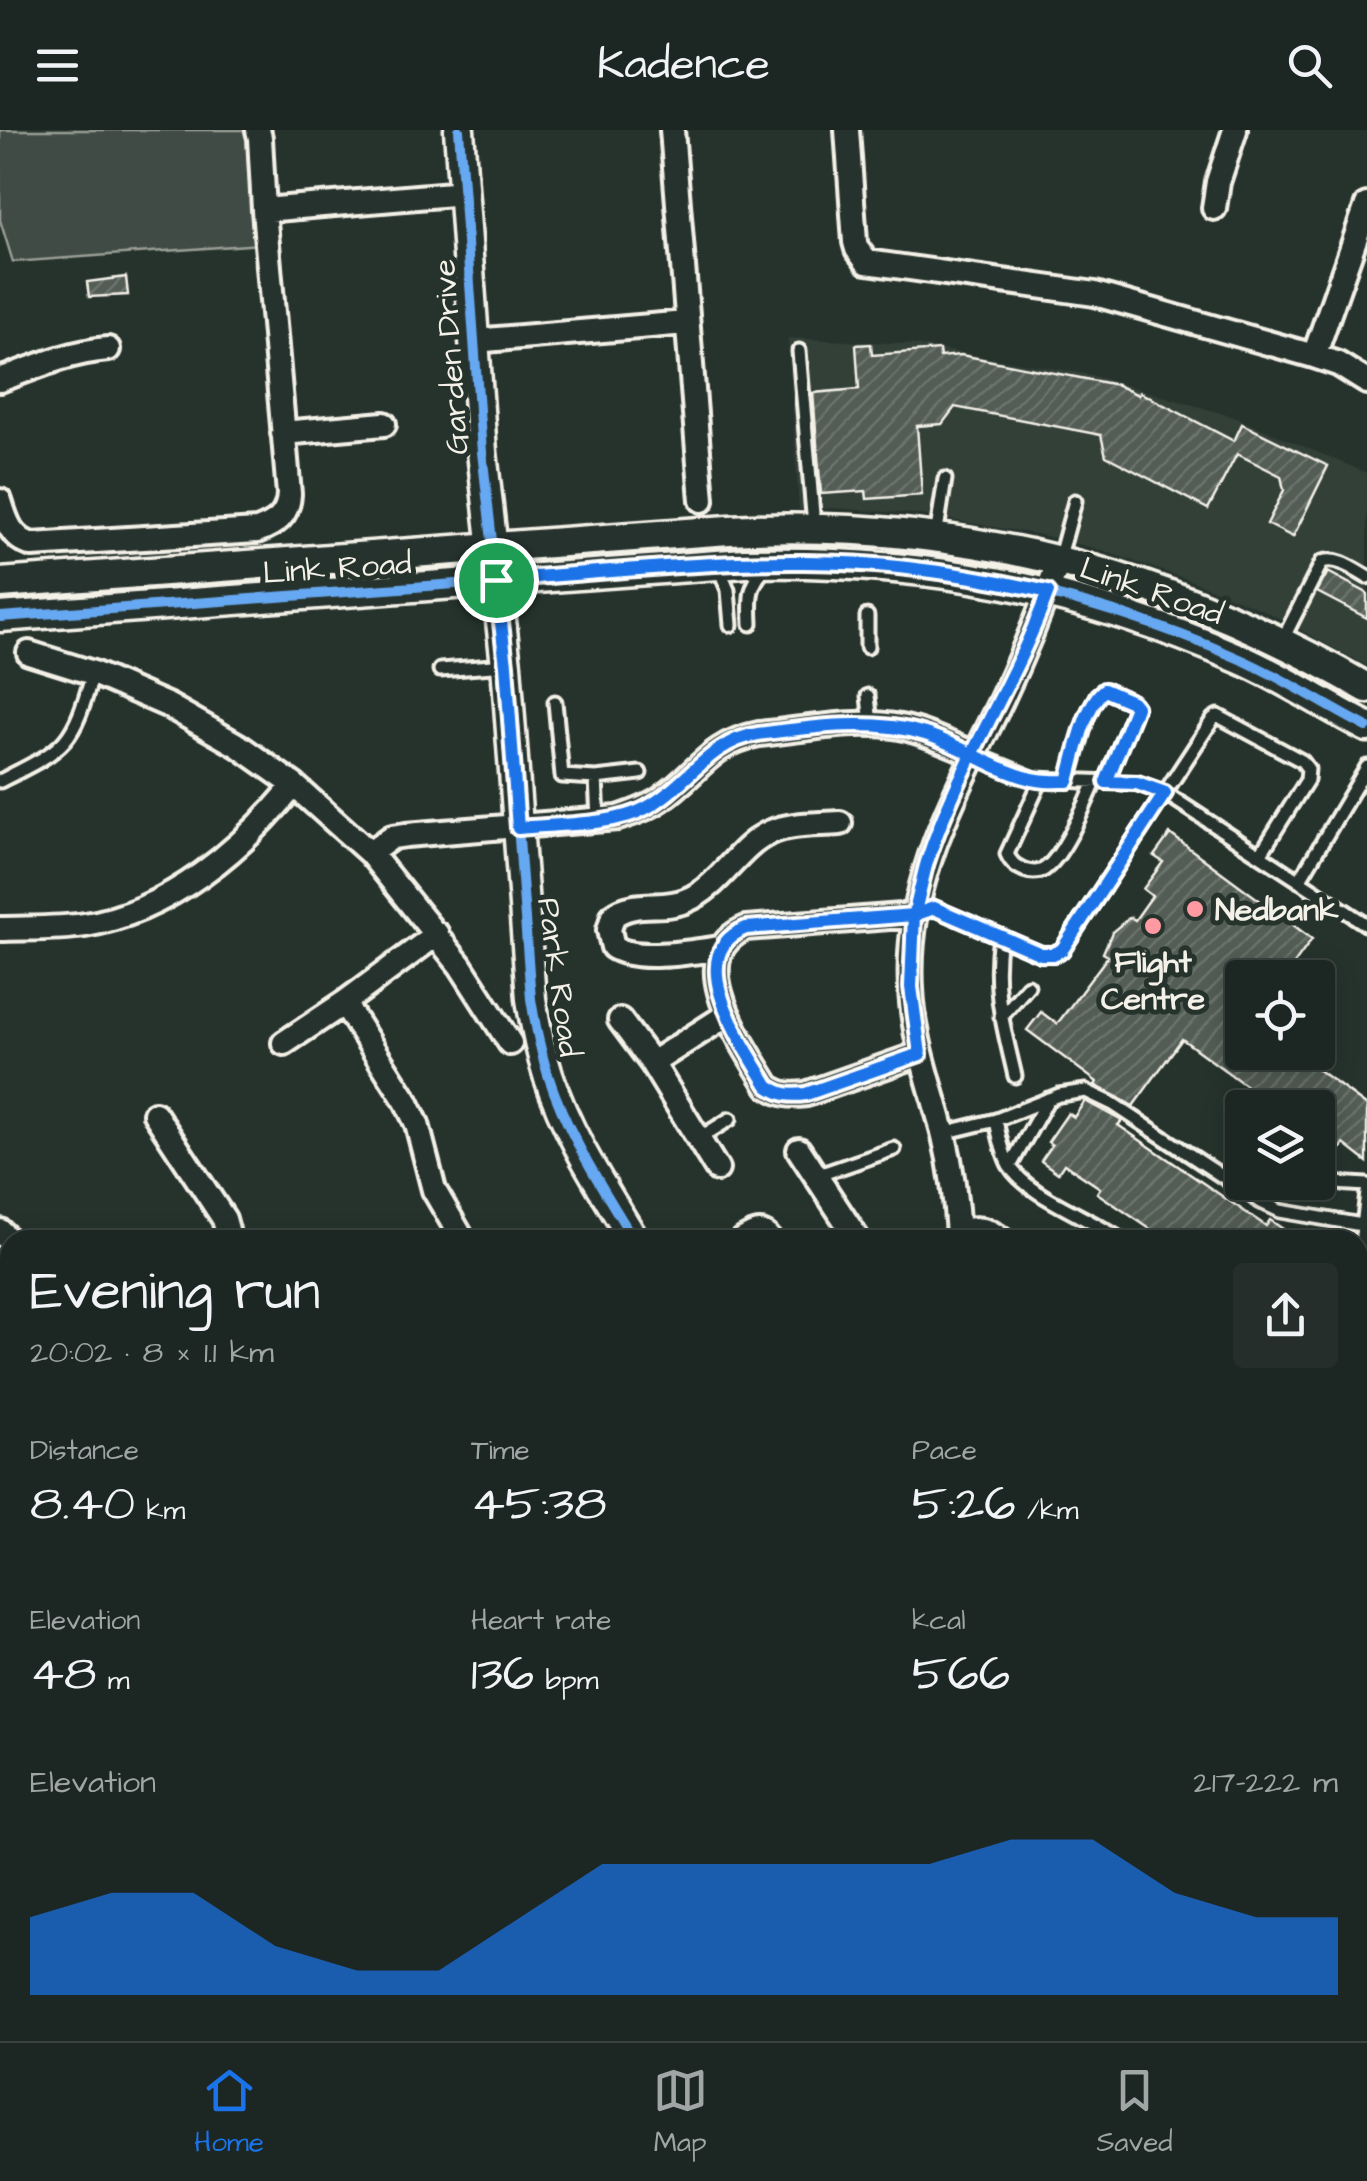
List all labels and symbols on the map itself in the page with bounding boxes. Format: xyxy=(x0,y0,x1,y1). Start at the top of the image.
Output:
street label: Garden Drive xyxy=(422,258,481,456)
pin xyxy=(454,538,539,623)
street label: Link Road xyxy=(261,541,413,596)
street label: Link Road xyxy=(1074,546,1229,637)
place label: Nedbank xyxy=(1215,888,1339,933)
street label: Park Road xyxy=(525,895,592,1060)
marker: Nedbank xyxy=(1184,898,1206,920)
marker: Flight Centre xyxy=(1142,915,1164,937)
place label: Flight Centre xyxy=(1101,940,1205,1022)

